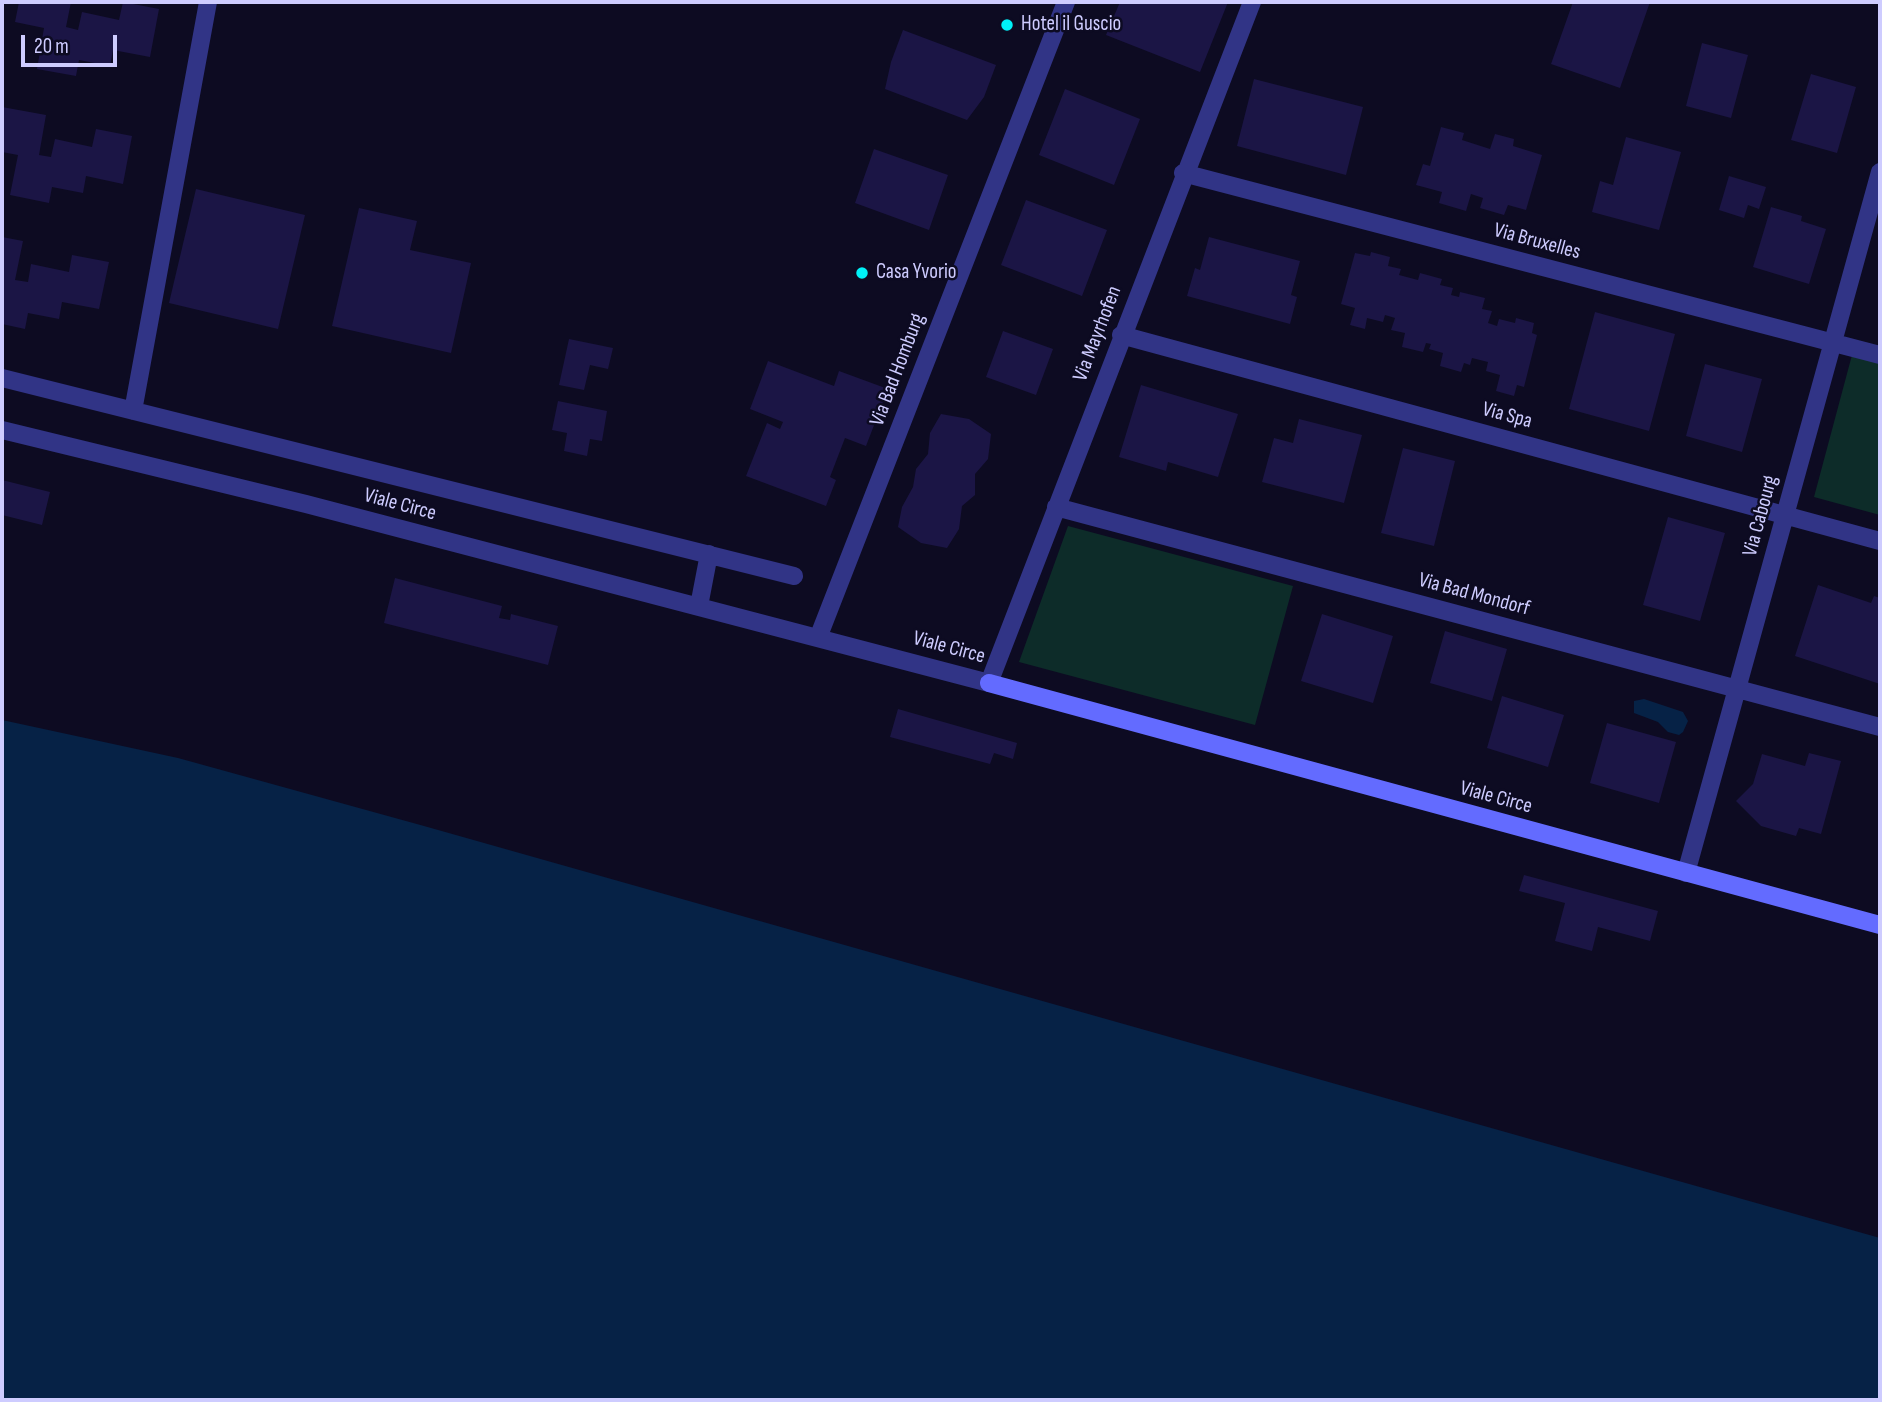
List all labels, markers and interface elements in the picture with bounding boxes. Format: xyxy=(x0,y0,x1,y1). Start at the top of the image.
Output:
place label: Hotel il Guscio xyxy=(1021,12,1121,38)
marker: Hotel il Guscio xyxy=(999,17,1015,33)
scale bar xyxy=(24,21,121,65)
text: 20 m xyxy=(34,34,69,59)
street label: Via Bruxelles xyxy=(1491,218,1583,266)
place label: Casa Yvorio xyxy=(876,260,957,286)
marker: Casa Yvorio xyxy=(854,265,870,281)
street label: Via Mayrhofen xyxy=(1068,283,1128,385)
street label: Via Bad Homburg xyxy=(865,310,931,430)
street label: Via Spa xyxy=(1479,397,1535,435)
street label: Via Cabourg xyxy=(1738,473,1784,559)
street label: Viale Circe xyxy=(361,483,439,527)
street label: Via Bad Mondorf xyxy=(1415,568,1533,622)
street label: Viale Circe xyxy=(910,626,988,670)
street label: Viale Circe xyxy=(1457,776,1535,820)

